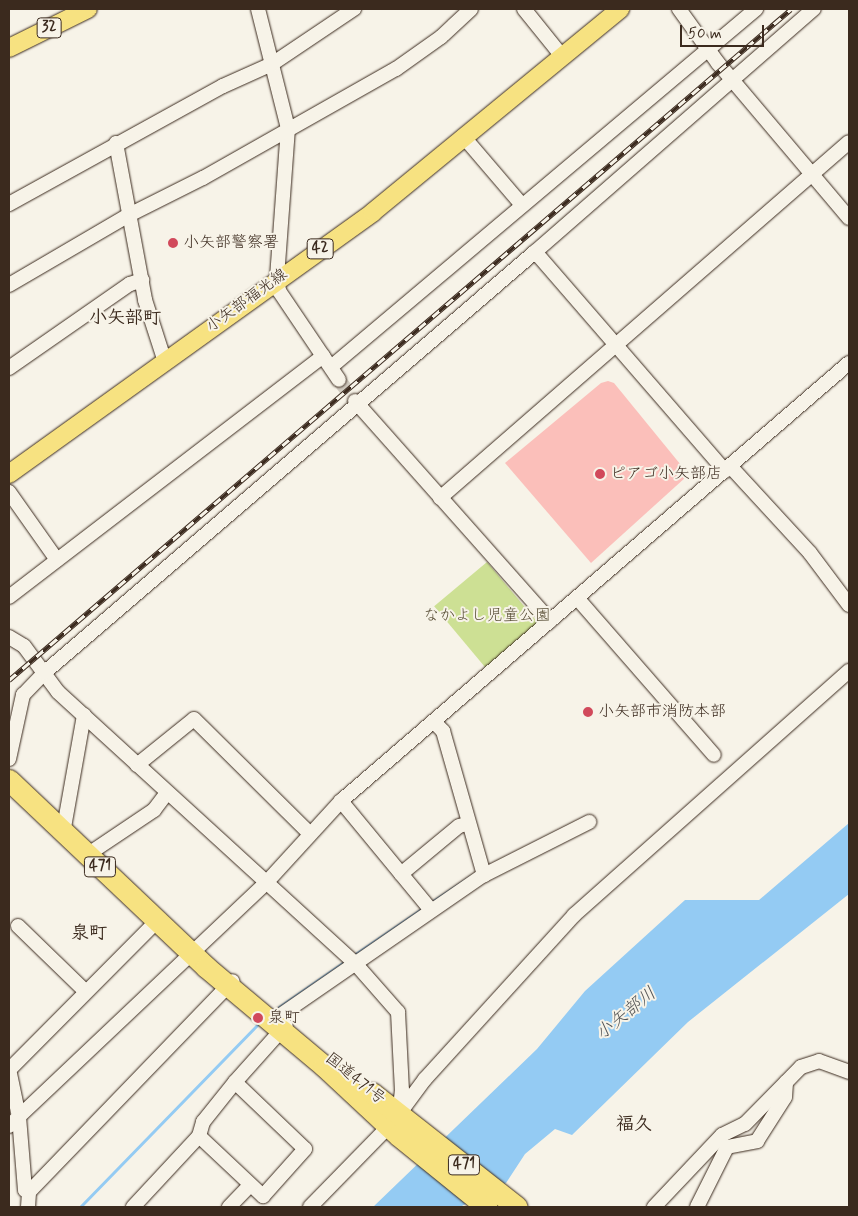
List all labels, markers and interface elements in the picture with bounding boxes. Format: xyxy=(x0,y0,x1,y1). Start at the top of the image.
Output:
road number: 32 xyxy=(36,15,62,40)
scale bar xyxy=(683,15,767,47)
text: 50 m xyxy=(688,24,722,44)
place label: 小矢部警察署 xyxy=(183,233,279,253)
road number: 42 xyxy=(306,236,334,262)
marker: 小矢部警察署 xyxy=(167,237,179,249)
street label: 小矢部福光線 xyxy=(203,265,291,337)
district label: 小矢部町 xyxy=(89,307,161,329)
place label: ピアゴ小矢部店 xyxy=(610,464,722,484)
marker: ピアゴ小矢部店 xyxy=(594,468,606,480)
park label: なかよし児童公園 xyxy=(423,606,551,626)
place label: 小矢部市消防本部 xyxy=(598,702,726,722)
marker: 小矢部市消防本部 xyxy=(582,706,594,718)
road number: 471 xyxy=(84,854,116,880)
district label: 泉町 xyxy=(71,922,107,944)
water label: 小矢部川 xyxy=(591,983,661,1045)
place label: 泉町 xyxy=(268,1008,300,1028)
marker: 泉町 xyxy=(252,1012,264,1024)
street label: 国道471号 xyxy=(321,1049,389,1109)
district label: 福久 xyxy=(616,1113,652,1135)
road number: 471 xyxy=(448,1152,480,1178)

